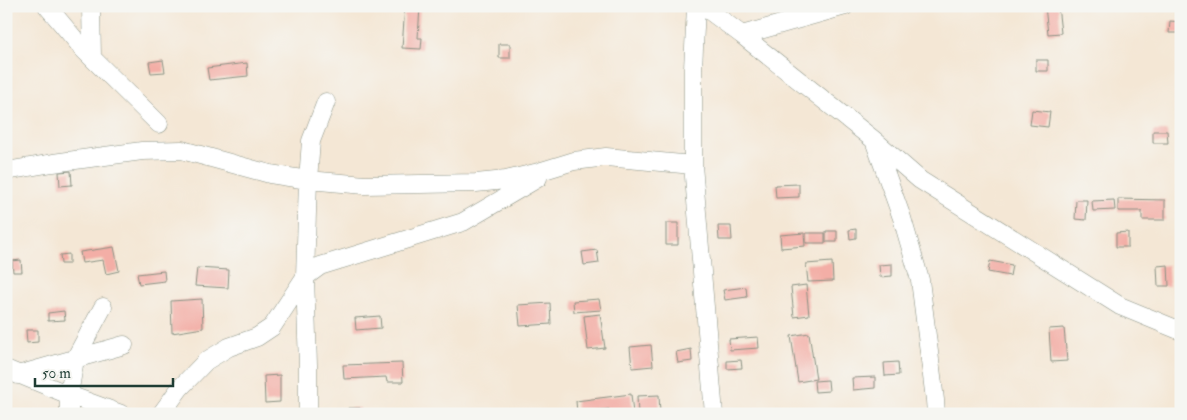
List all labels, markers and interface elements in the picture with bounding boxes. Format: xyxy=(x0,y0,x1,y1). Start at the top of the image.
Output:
scale bar xyxy=(35,355,172,387)
text: 50 m xyxy=(42,364,71,383)

